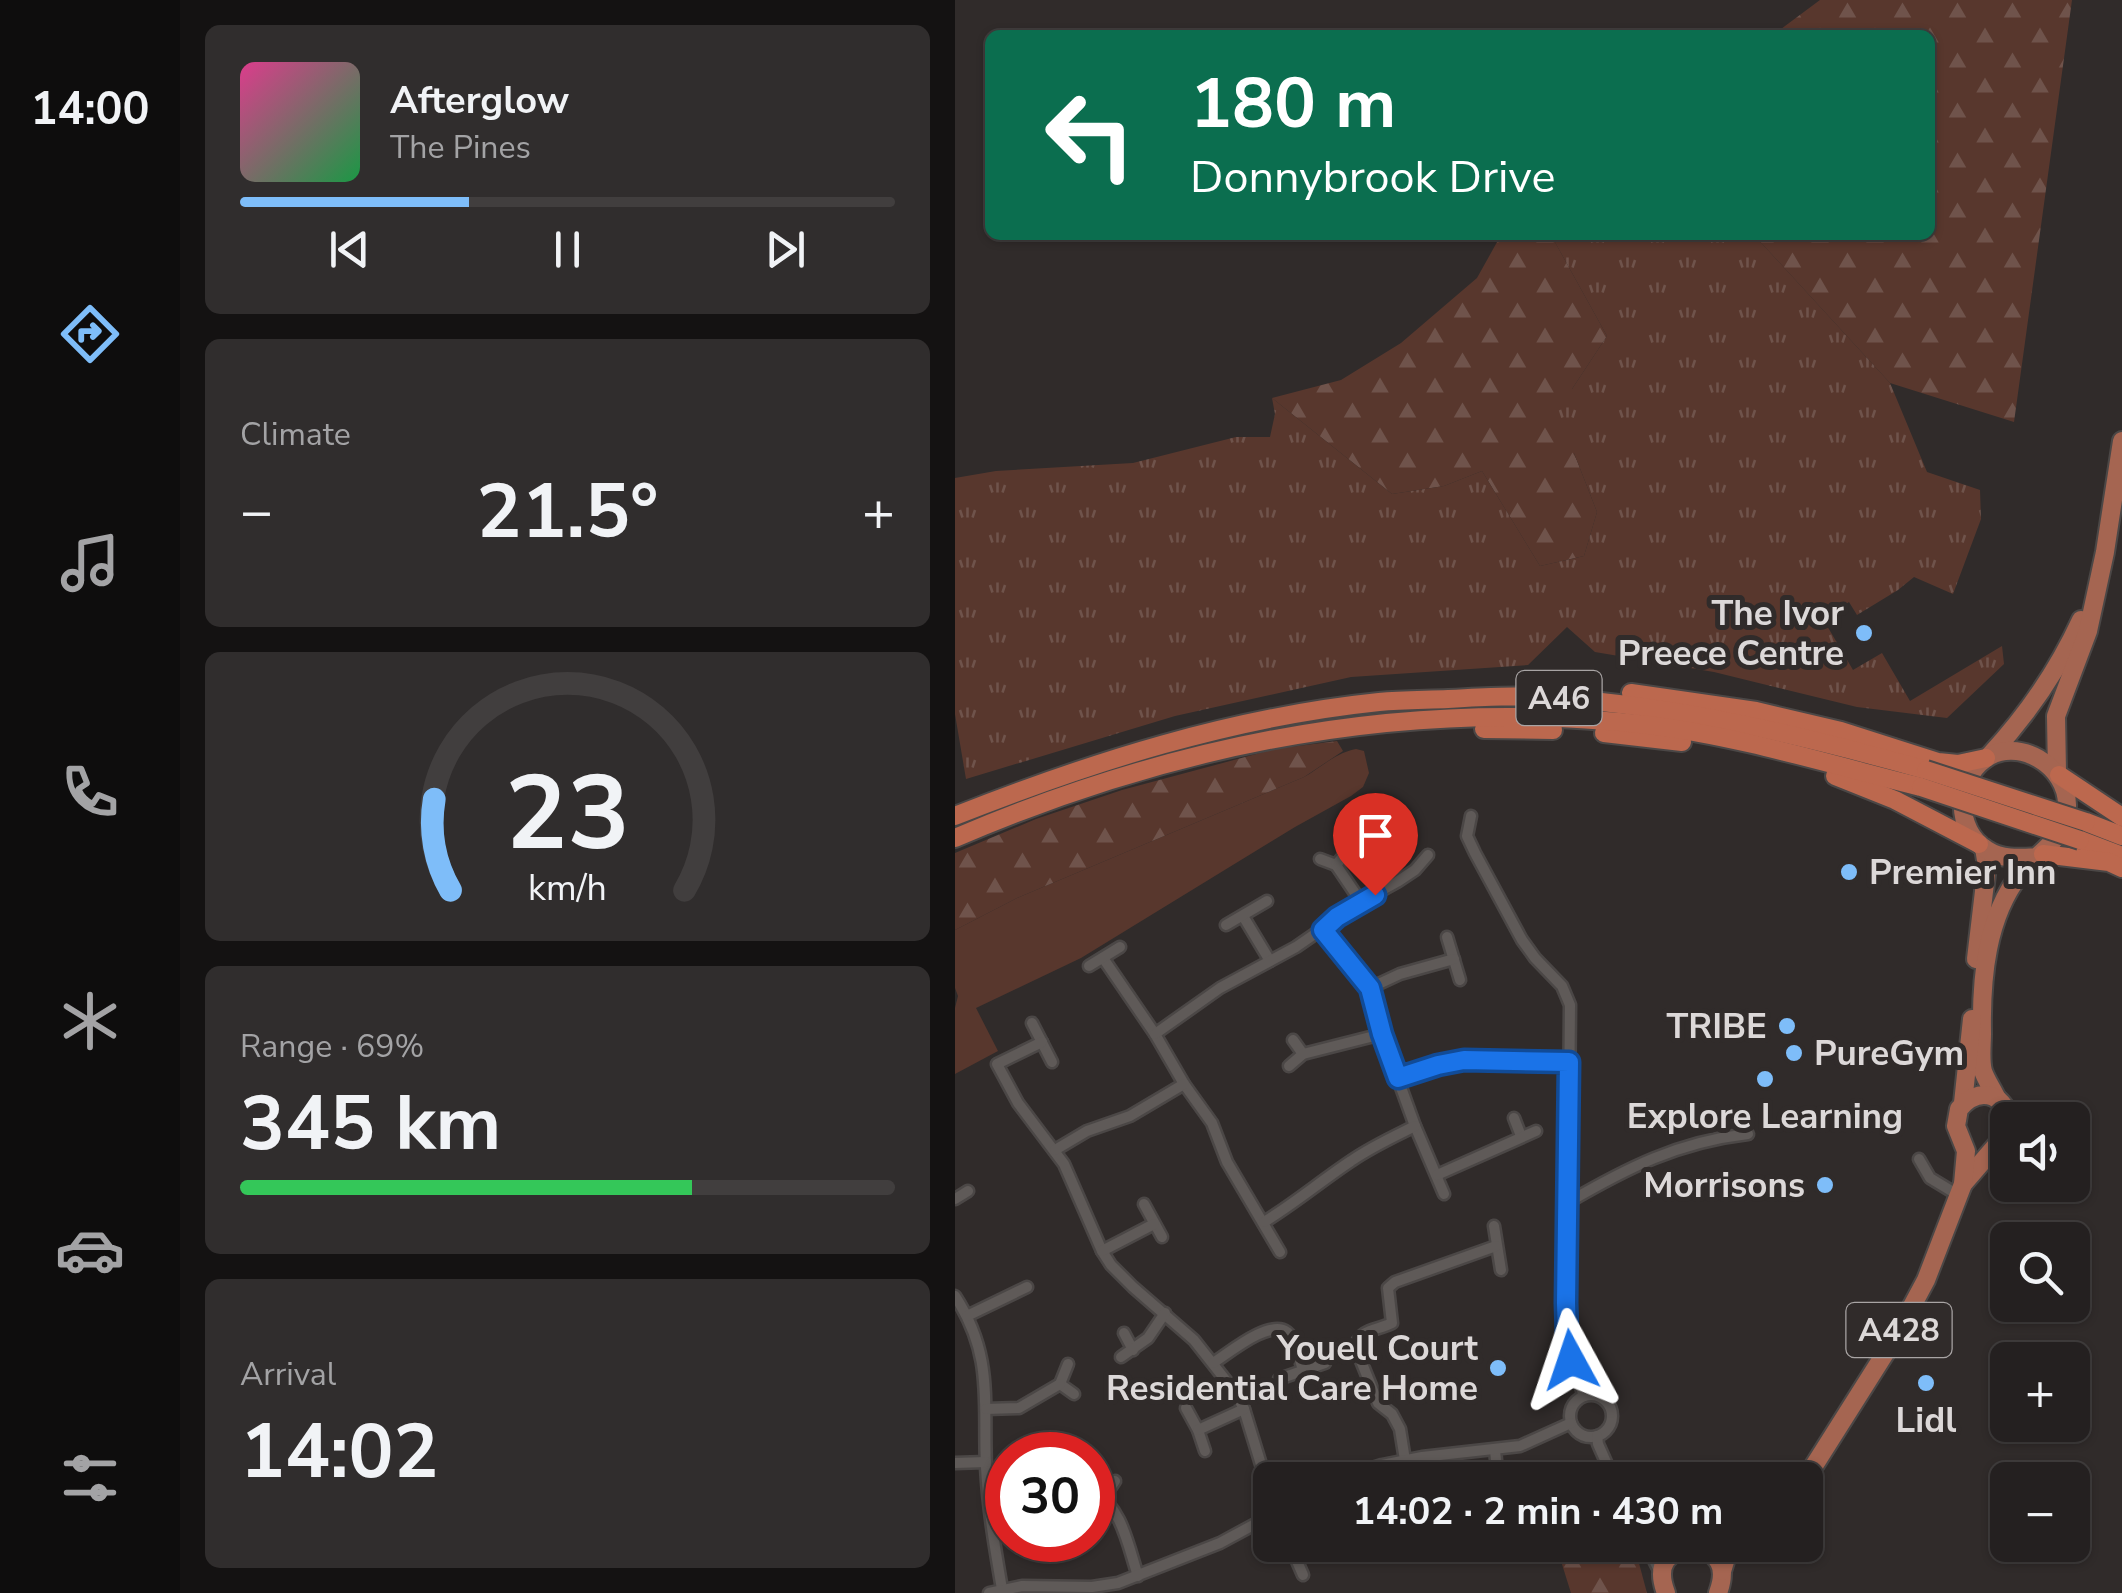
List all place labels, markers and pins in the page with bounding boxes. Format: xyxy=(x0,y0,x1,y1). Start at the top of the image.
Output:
place label: The Ivor Preece Centre xyxy=(1618,590,1844,677)
marker: The Ivor Preece Centre xyxy=(1853,622,1875,644)
pin xyxy=(1333,793,1418,896)
place label: Premier Inn xyxy=(1869,849,2056,896)
marker: Premier Inn xyxy=(1838,861,1860,883)
place label: TRIBE xyxy=(1666,1003,1767,1050)
marker: TRIBE xyxy=(1776,1015,1798,1037)
place label: PureGym xyxy=(1814,1030,1964,1077)
marker: PureGym xyxy=(1783,1042,1805,1064)
marker: Explore Learning xyxy=(1754,1068,1776,1090)
place label: Explore Learning xyxy=(1627,1093,1903,1140)
place label: Morrisons xyxy=(1643,1162,1805,1209)
marker: Morrisons xyxy=(1814,1174,1836,1196)
place label: Youell Court Residential Care Home xyxy=(1106,1325,1479,1412)
marker: Youell Court Residential Care Home xyxy=(1487,1357,1509,1379)
marker: Lidl xyxy=(1915,1372,1937,1394)
place label: Lidl xyxy=(1896,1397,1956,1444)

